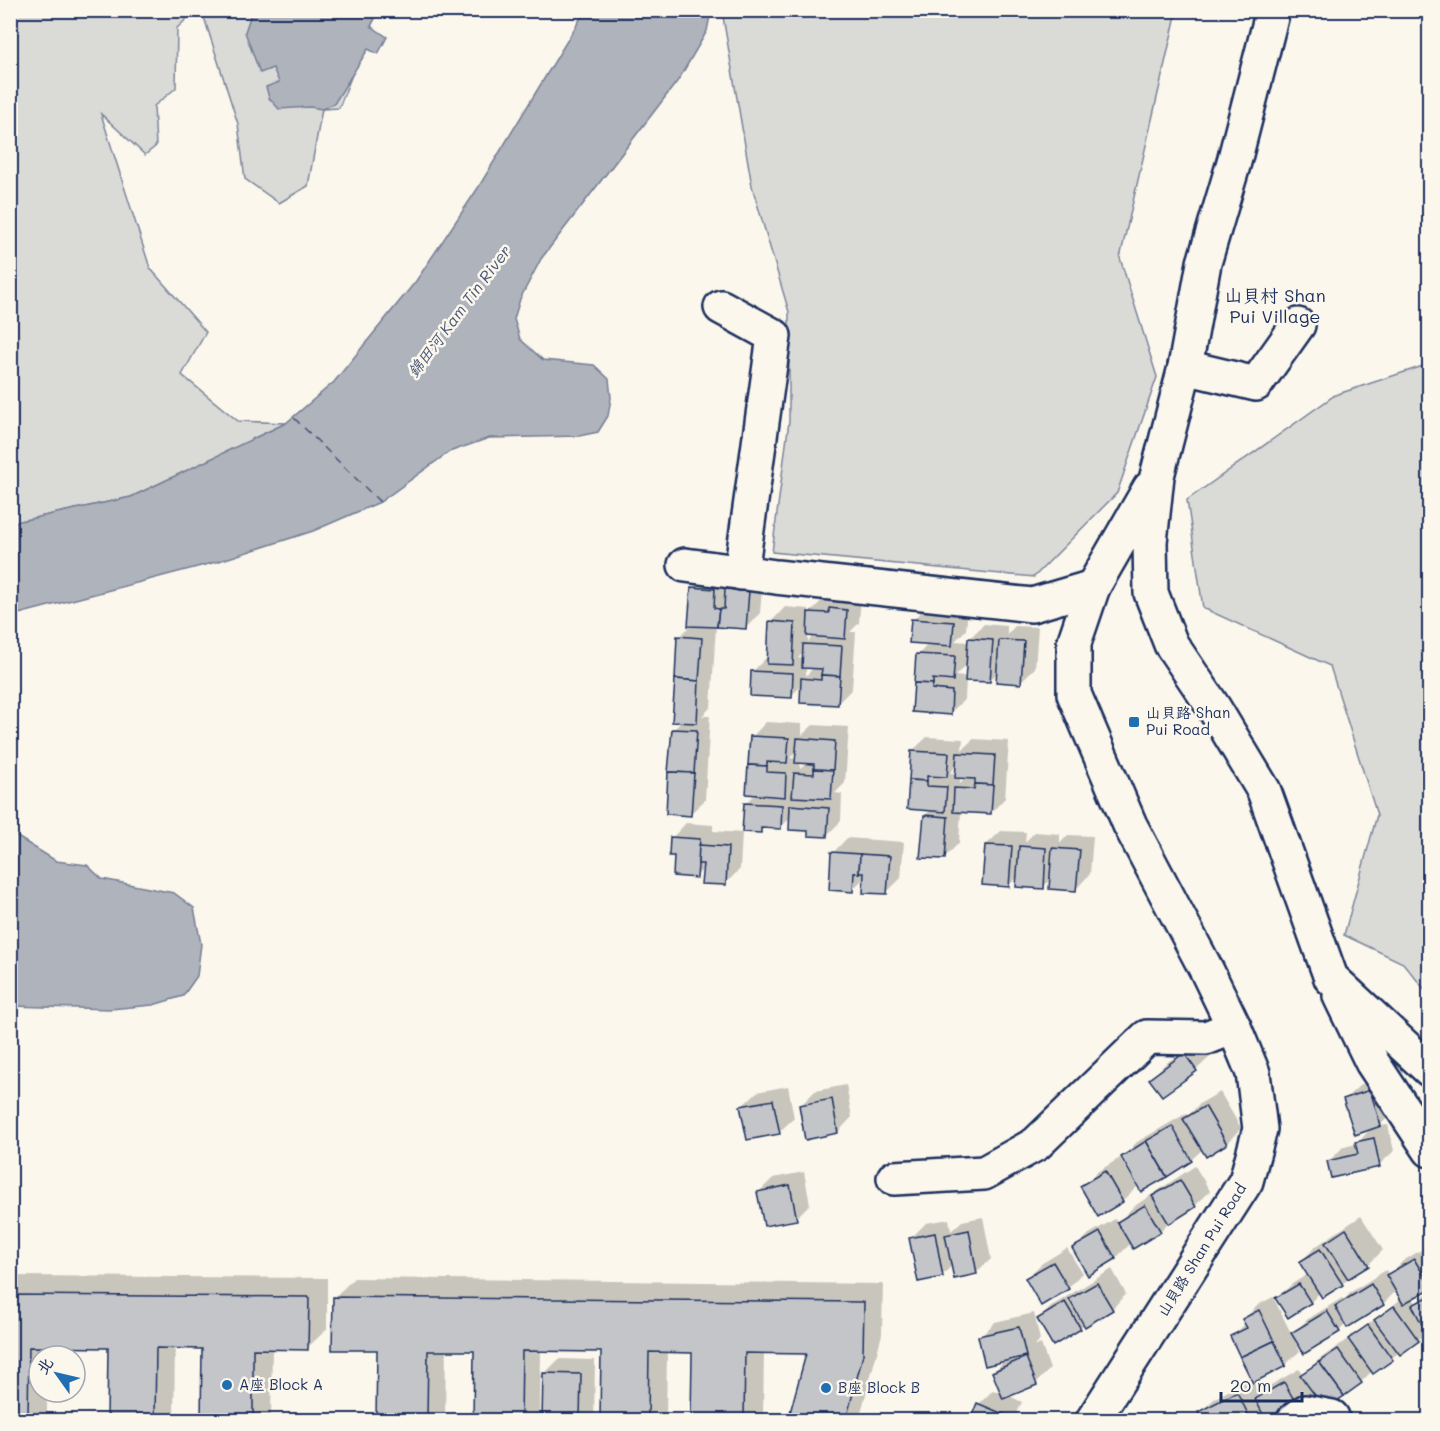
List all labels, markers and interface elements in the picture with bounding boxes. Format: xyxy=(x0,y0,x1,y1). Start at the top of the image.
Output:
water label: 錦田河 Kam Tin River xyxy=(402,240,515,381)
district label: 山貝村 Shan Pui Village xyxy=(1224,283,1326,328)
place label: 山貝路 Shan Pui Road xyxy=(1146,702,1230,739)
marker: 山貝路 Shan Pui Road xyxy=(1127,715,1141,729)
street label: 山貝路 Shan Pui Road xyxy=(1152,1179,1250,1320)
north arrow xyxy=(27,1344,87,1404)
text: 北 xyxy=(31,1353,57,1378)
scale bar xyxy=(1221,1365,1302,1403)
text: 20 m xyxy=(1230,1373,1271,1397)
place label: A座 Block A xyxy=(239,1374,323,1394)
place label: B座 Block B xyxy=(838,1377,920,1397)
marker: A座 Block A xyxy=(220,1378,234,1392)
marker: B座 Block B xyxy=(819,1381,833,1395)

